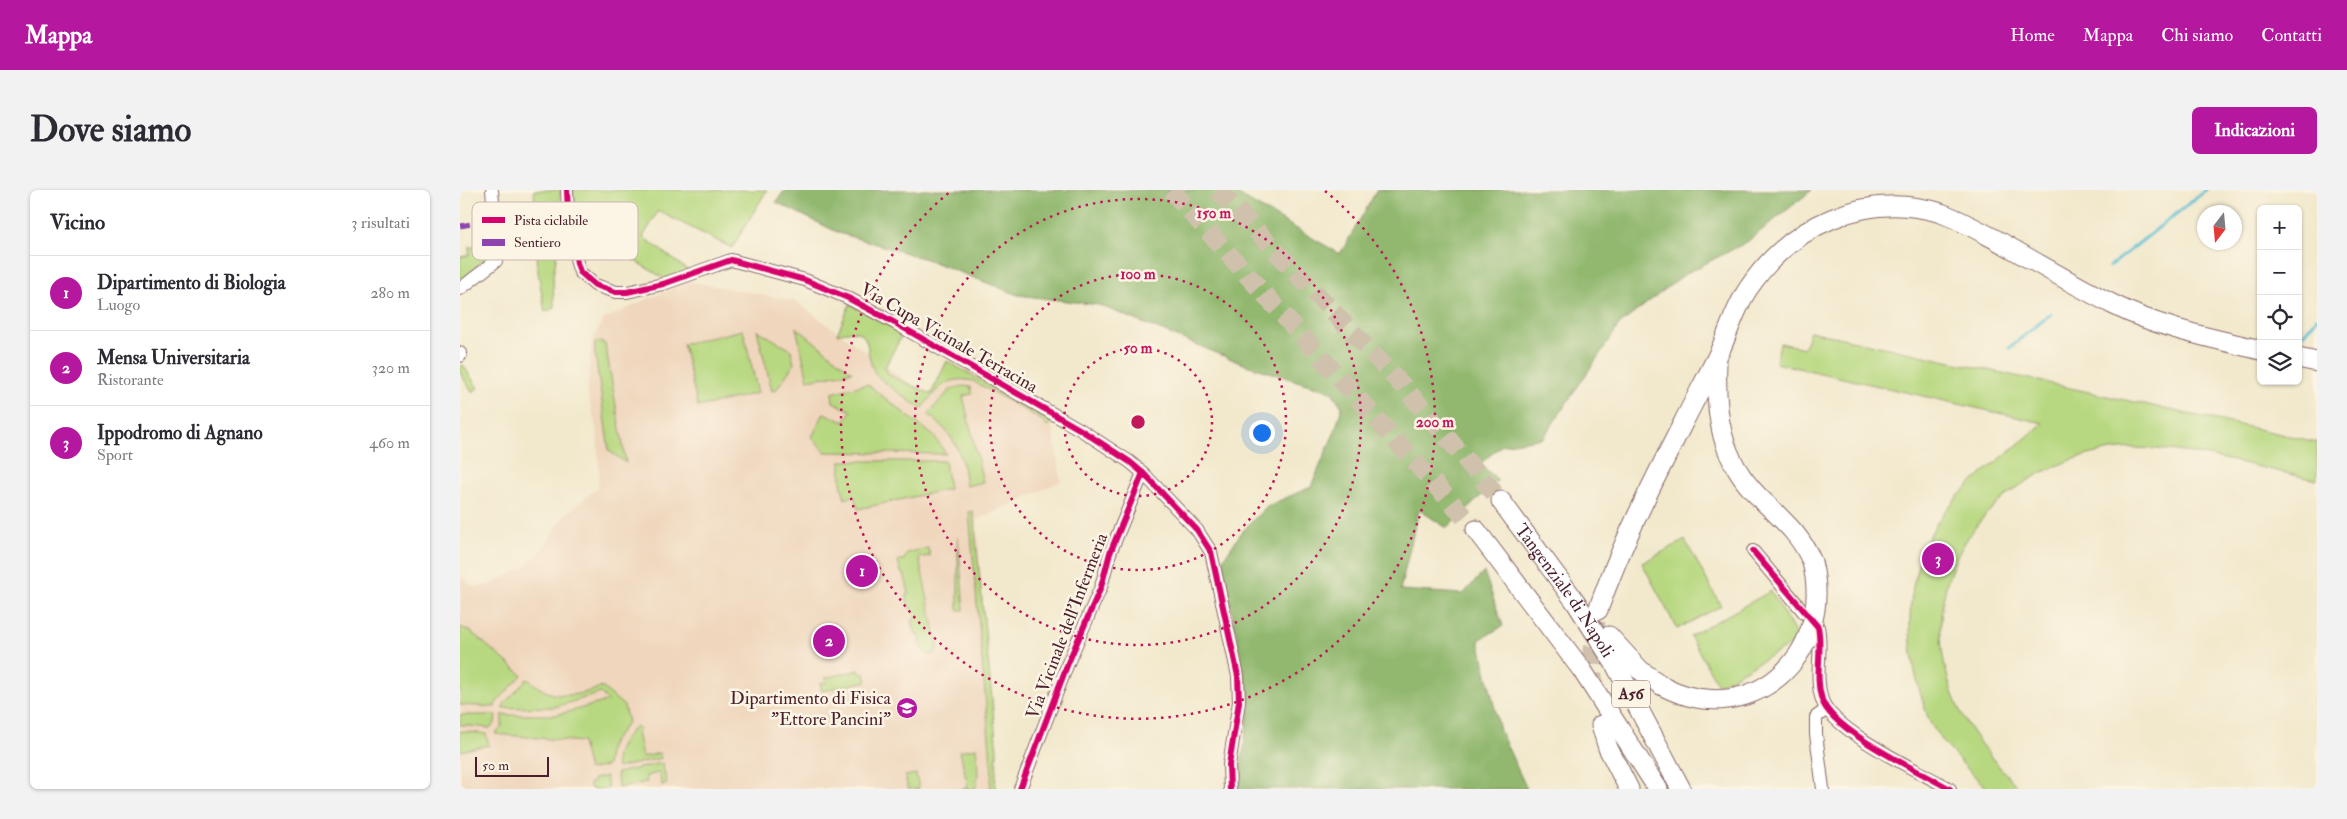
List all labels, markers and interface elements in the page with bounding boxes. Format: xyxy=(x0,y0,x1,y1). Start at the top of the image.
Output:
text: Mappa xyxy=(25,20,92,51)
text: Home xyxy=(2010,24,2055,47)
text: Mappa xyxy=(2083,24,2133,47)
text: Chi siamo xyxy=(2161,24,2233,47)
text: Contatti xyxy=(2261,24,2322,47)
button: Indicazioni xyxy=(2192,107,2317,154)
text: Dove siamo xyxy=(30,108,191,152)
legend xyxy=(472,202,638,260)
text: 150 m xyxy=(1197,204,1231,223)
north arrow xyxy=(2197,205,2242,250)
map controls xyxy=(2257,205,2302,385)
button: + xyxy=(2257,205,2302,250)
text: Vicino xyxy=(50,209,105,236)
text: Pista ciclabile xyxy=(514,212,588,229)
text: 3 risultati xyxy=(351,213,410,233)
text: Sentiero xyxy=(514,234,561,251)
button: − xyxy=(2257,250,2302,295)
text: 100 m xyxy=(1120,265,1156,284)
text: Dipartimento di Biologia xyxy=(97,271,286,295)
street label: Via Cupa Vicinale Terracina xyxy=(856,278,1042,399)
text: 1 xyxy=(63,283,69,303)
text: 280 m xyxy=(370,283,410,303)
text: Luogo xyxy=(97,295,140,315)
button: locate xyxy=(2257,295,2302,340)
text: 50 m xyxy=(1124,339,1153,358)
button: layers xyxy=(2257,340,2302,385)
text: Mensa Universitaria xyxy=(97,346,250,370)
text: 2 xyxy=(62,358,70,378)
text: 320 m xyxy=(372,358,410,378)
text: Ristorante xyxy=(97,370,164,390)
centre of rings xyxy=(1129,413,1147,431)
text: 200 m xyxy=(1416,413,1454,432)
your location xyxy=(1249,420,1275,446)
text: Ippodromo di Agnano xyxy=(97,421,263,445)
text: 3 xyxy=(63,433,69,453)
text: 460 m xyxy=(369,433,410,453)
text: Sport xyxy=(97,445,133,465)
street label: Tangenziale di Napoli xyxy=(1510,519,1619,662)
street label: Via Vicinale dell'Infermeria xyxy=(1021,529,1113,722)
pin: 3 xyxy=(1922,540,1954,578)
pin: 1 xyxy=(846,552,878,590)
pin: 2 xyxy=(813,622,845,660)
road number: A56 xyxy=(1612,680,1650,708)
place label: Dipartimento di Fisica "Ettore Pancini" xyxy=(730,687,892,731)
school or university icon: Dipartimento di Fisica "Ettore Pancini" xyxy=(895,696,919,720)
scale bar xyxy=(475,754,549,777)
text: 50 m xyxy=(482,757,509,774)

